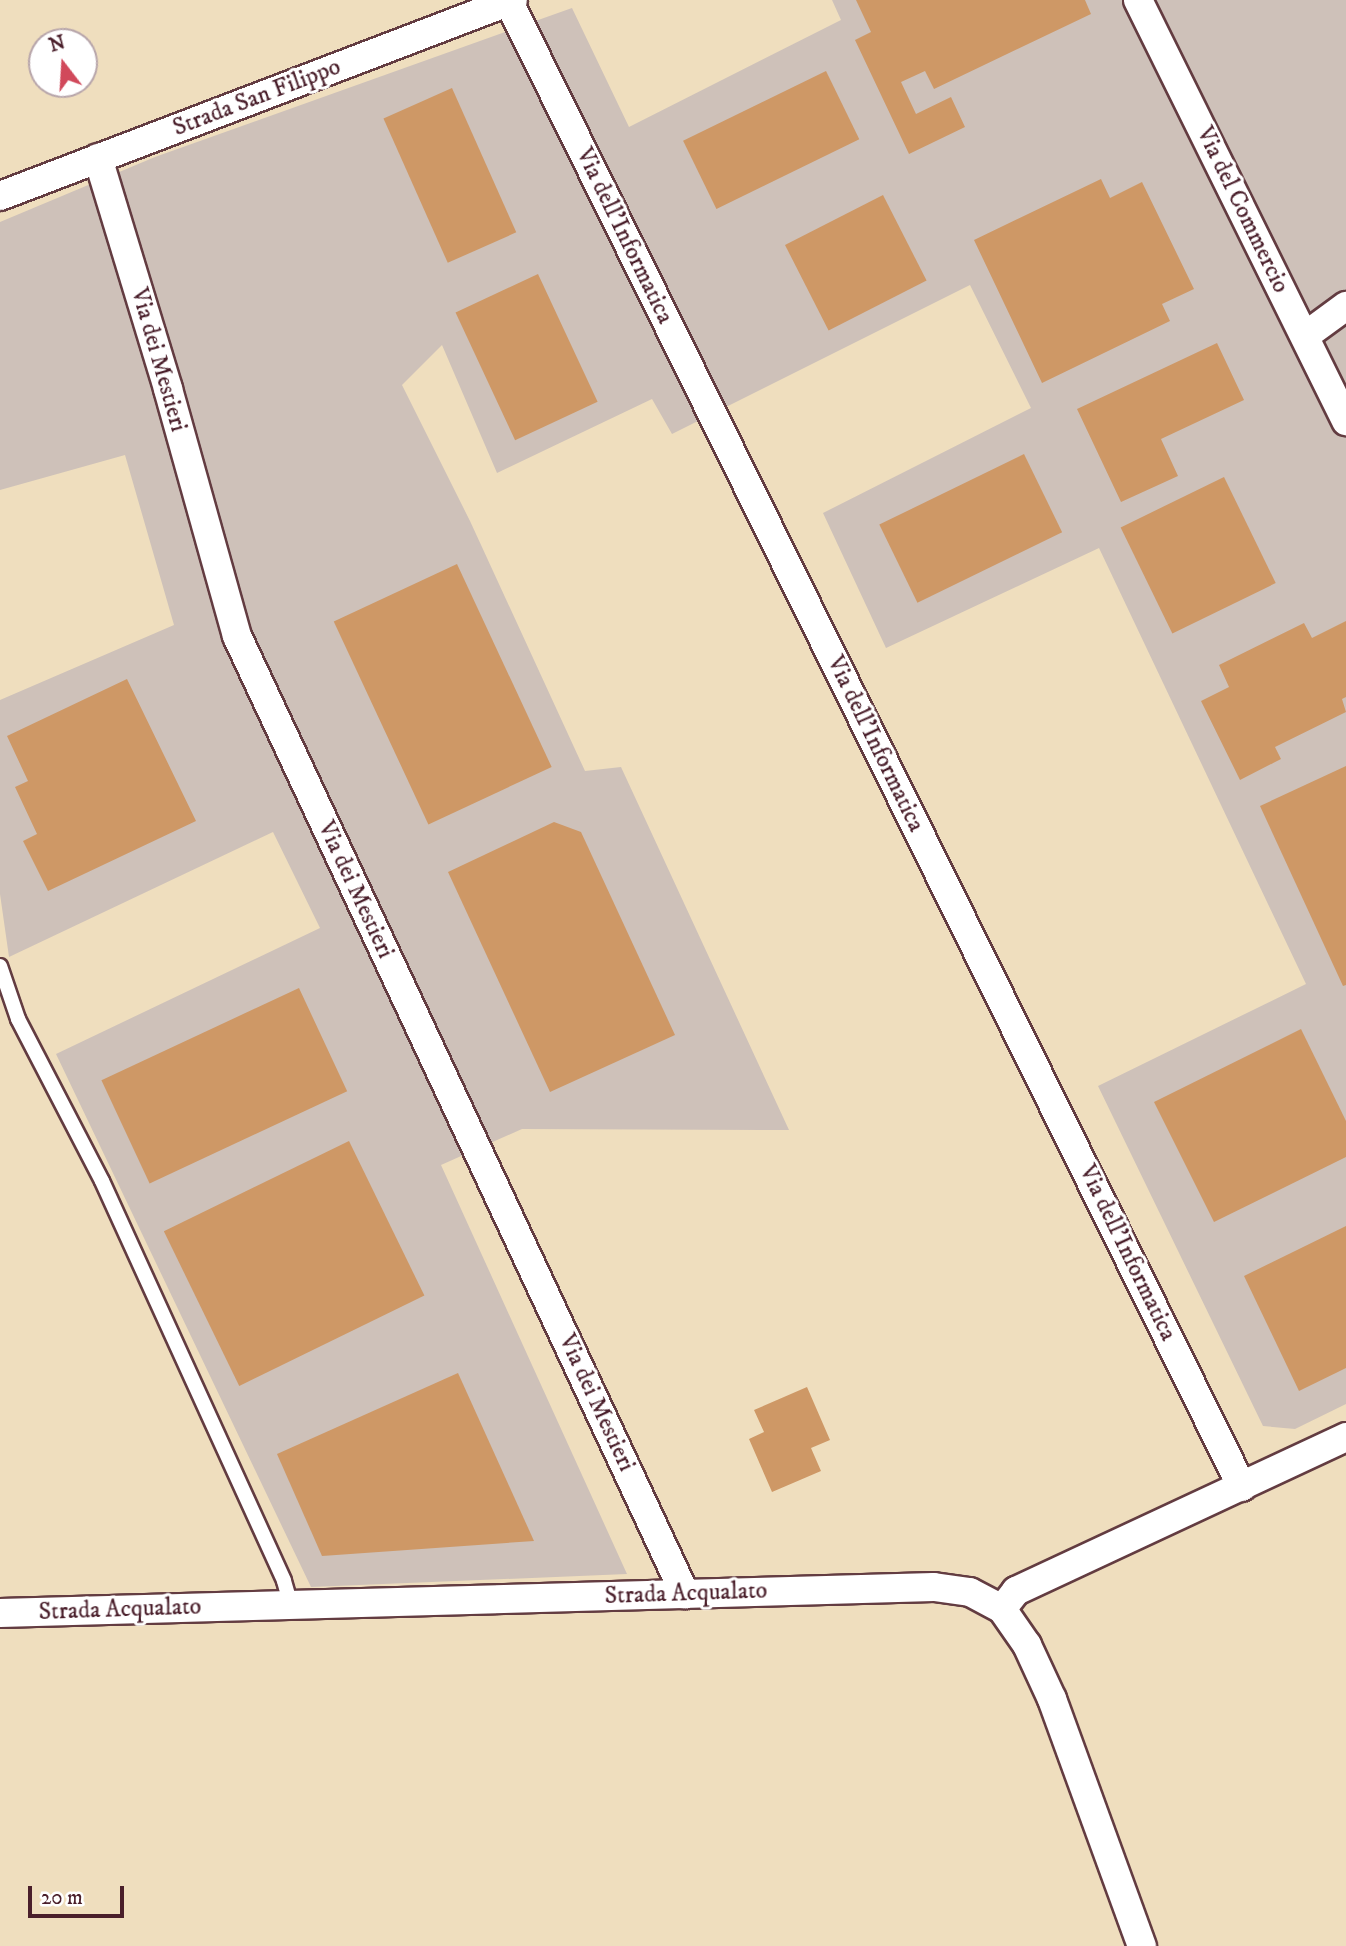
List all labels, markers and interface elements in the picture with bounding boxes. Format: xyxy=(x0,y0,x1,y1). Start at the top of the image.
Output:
north arrow xyxy=(28,28,98,98)
text: N xyxy=(46,31,68,58)
street label: Strada San Filippo xyxy=(169,53,345,143)
street label: Via del Commercio xyxy=(1189,122,1295,298)
street label: Via dell'Informatica xyxy=(569,143,679,329)
street label: Via dei Mestieri xyxy=(124,285,192,435)
street label: Via dell'Informatica xyxy=(820,651,930,837)
street label: Via dei Mestieri xyxy=(311,817,399,963)
street label: Via dell'Informatica xyxy=(1072,1160,1182,1346)
street label: Via dei Mestieri xyxy=(552,1330,640,1476)
street label: Strada Acqualato xyxy=(604,1577,768,1611)
street label: Strada Acqualato xyxy=(38,1593,202,1627)
scale bar xyxy=(32,1872,128,1916)
text: 20 m xyxy=(41,1885,83,1911)

